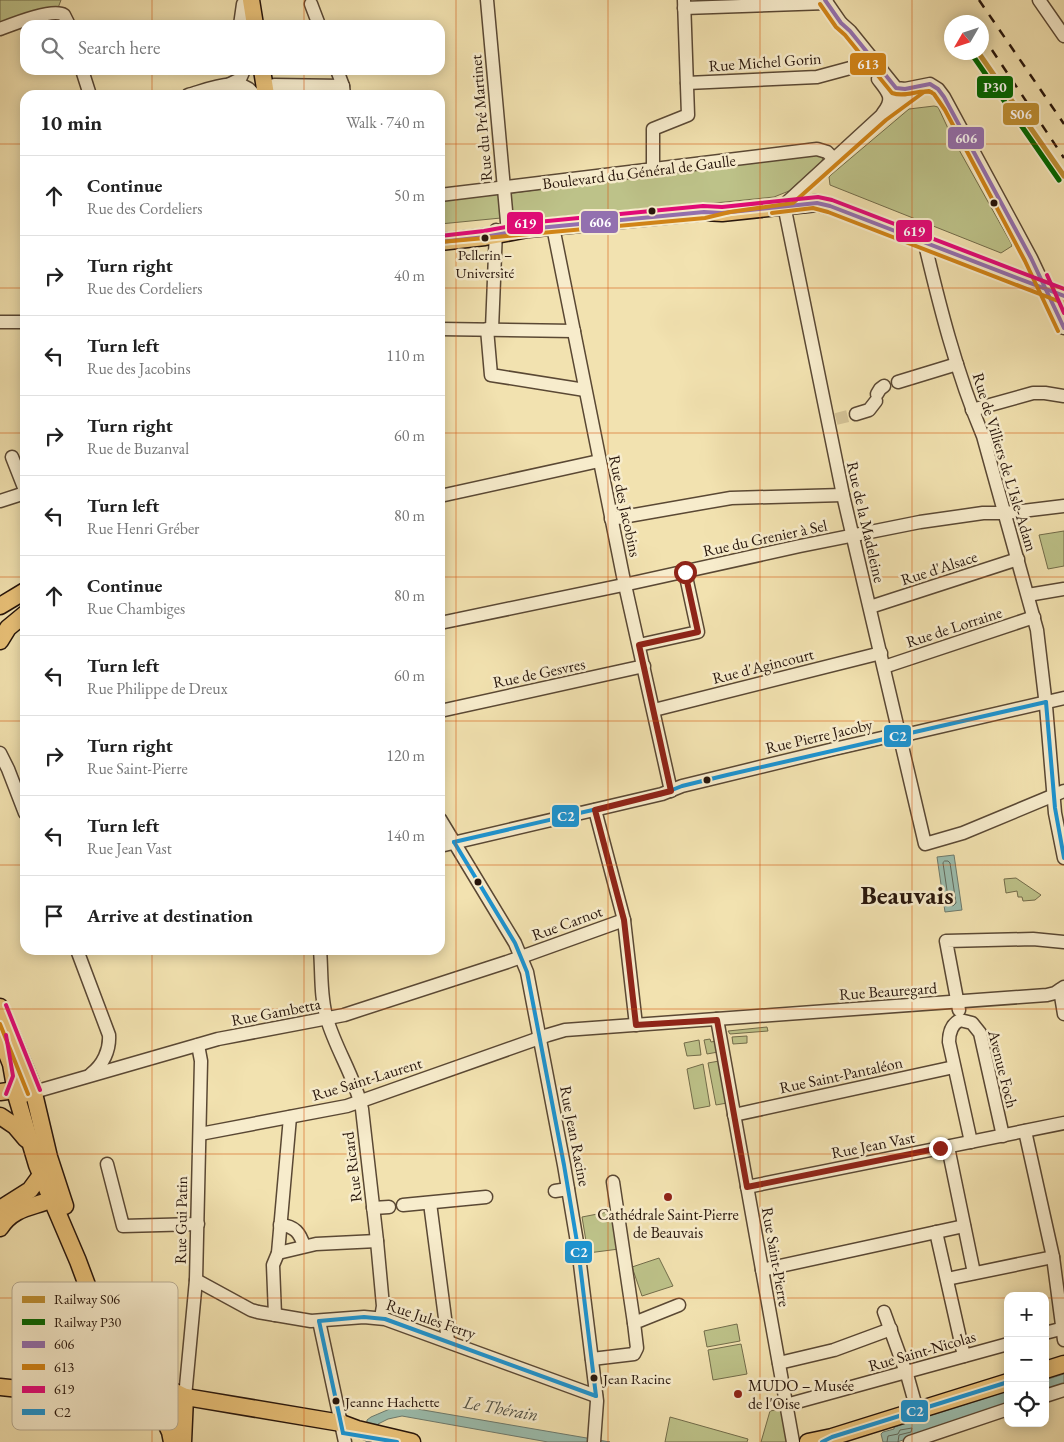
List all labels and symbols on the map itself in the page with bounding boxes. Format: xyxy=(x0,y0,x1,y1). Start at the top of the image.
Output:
north arrow xyxy=(944,15,989,60)
street label: Rue Michel Gorin xyxy=(708,48,823,76)
line badge: 613 xyxy=(849,52,887,76)
street label: Rue du Pré Martinet xyxy=(465,54,497,182)
text: 613 xyxy=(857,55,879,73)
line badge: P30 xyxy=(976,75,1014,99)
text: P30 xyxy=(983,78,1007,96)
line badge: S06 xyxy=(1002,102,1040,126)
text: S06 xyxy=(1010,105,1032,123)
line badge: 606 xyxy=(947,126,985,150)
text: 606 xyxy=(955,129,978,147)
street label: Boulevard du Général de Gaulle xyxy=(541,150,737,194)
unlabelled marker xyxy=(989,198,999,208)
unlabelled marker xyxy=(647,206,657,216)
line badge: 606 xyxy=(580,210,619,234)
line badge: 619 xyxy=(506,211,544,235)
text: 606 xyxy=(589,213,612,231)
text: 619 xyxy=(514,214,537,232)
line badge: 619 xyxy=(895,219,933,243)
text: 619 xyxy=(903,222,926,240)
marker: Pellerin – Université xyxy=(480,233,490,243)
place label: Pellerin – Université xyxy=(456,245,515,282)
street label: Rue de Villiers de L'Isle-Adam xyxy=(968,370,1042,554)
street label: Rue des Jacobins xyxy=(604,453,646,559)
street label: Rue de la Madeleine xyxy=(842,459,890,585)
street label: Rue du Grenier à Sel xyxy=(701,515,829,561)
street label: Rue d'Alsace xyxy=(898,546,980,590)
route start xyxy=(674,561,697,584)
street label: Rue de Lorraine xyxy=(903,602,1005,652)
street label: Rue d'Agincourt xyxy=(710,643,816,689)
street label: Rue de Gesvres xyxy=(491,653,587,693)
street label: Rue Pierre Jacoby xyxy=(763,713,876,759)
line badge: C2 xyxy=(883,724,912,748)
text: C2 xyxy=(889,727,907,745)
unlabelled marker xyxy=(702,775,712,785)
line badge: C2 xyxy=(551,804,580,828)
text: C2 xyxy=(557,807,575,825)
unlabelled marker xyxy=(473,877,483,887)
district label: Beauvais xyxy=(860,878,954,912)
street label: Rue Carnot xyxy=(529,901,605,945)
street label: Rue Beauregard xyxy=(838,977,939,1005)
street label: Rue Gambetta xyxy=(229,993,323,1031)
street label: Avenue Foch xyxy=(983,1027,1023,1110)
street label: Rue Saint-Laurent xyxy=(309,1052,425,1106)
street label: Rue Saint-Pantaléon xyxy=(777,1052,905,1098)
street label: Rue Jean Racine xyxy=(555,1084,595,1188)
street label: Rue Jean Vast xyxy=(829,1127,917,1163)
street label: Rue Ricard xyxy=(337,1130,367,1203)
route end xyxy=(929,1137,952,1160)
street label: Rue Gui Patin xyxy=(170,1175,192,1264)
marker: Cathédrale Saint-Pierre de Beauvais xyxy=(662,1191,674,1203)
place label: Cathédrale Saint-Pierre de Beauvais xyxy=(597,1204,739,1243)
street label: Rue Saint-Pierre xyxy=(757,1206,795,1308)
line badge: C2 xyxy=(564,1240,593,1264)
text: C2 xyxy=(570,1243,588,1261)
legend xyxy=(12,1282,178,1430)
text: Railway S06 xyxy=(54,1290,120,1308)
street label: Rue Jules Ferry xyxy=(383,1294,479,1344)
text: Railway P30 xyxy=(54,1313,122,1331)
street label: Rue Saint-Nicolas xyxy=(866,1326,978,1376)
text: 606 xyxy=(54,1335,74,1353)
text: 613 xyxy=(54,1358,74,1376)
place label: Jean Racine xyxy=(601,1369,671,1388)
marker: Jean Racine xyxy=(589,1373,599,1383)
place label: MUDO – Musée de l'Oise xyxy=(748,1375,854,1414)
text: 619 xyxy=(54,1380,74,1398)
marker: MUDO – Musée de l'Oise xyxy=(732,1388,744,1400)
water label: Le Thérain xyxy=(461,1390,540,1426)
place label: Jeanne Hachette xyxy=(343,1392,440,1411)
marker: Jeanne Hachette xyxy=(331,1396,341,1406)
line badge: C2 xyxy=(900,1399,929,1423)
text: C2 xyxy=(906,1402,924,1420)
text: C2 xyxy=(54,1403,71,1421)

